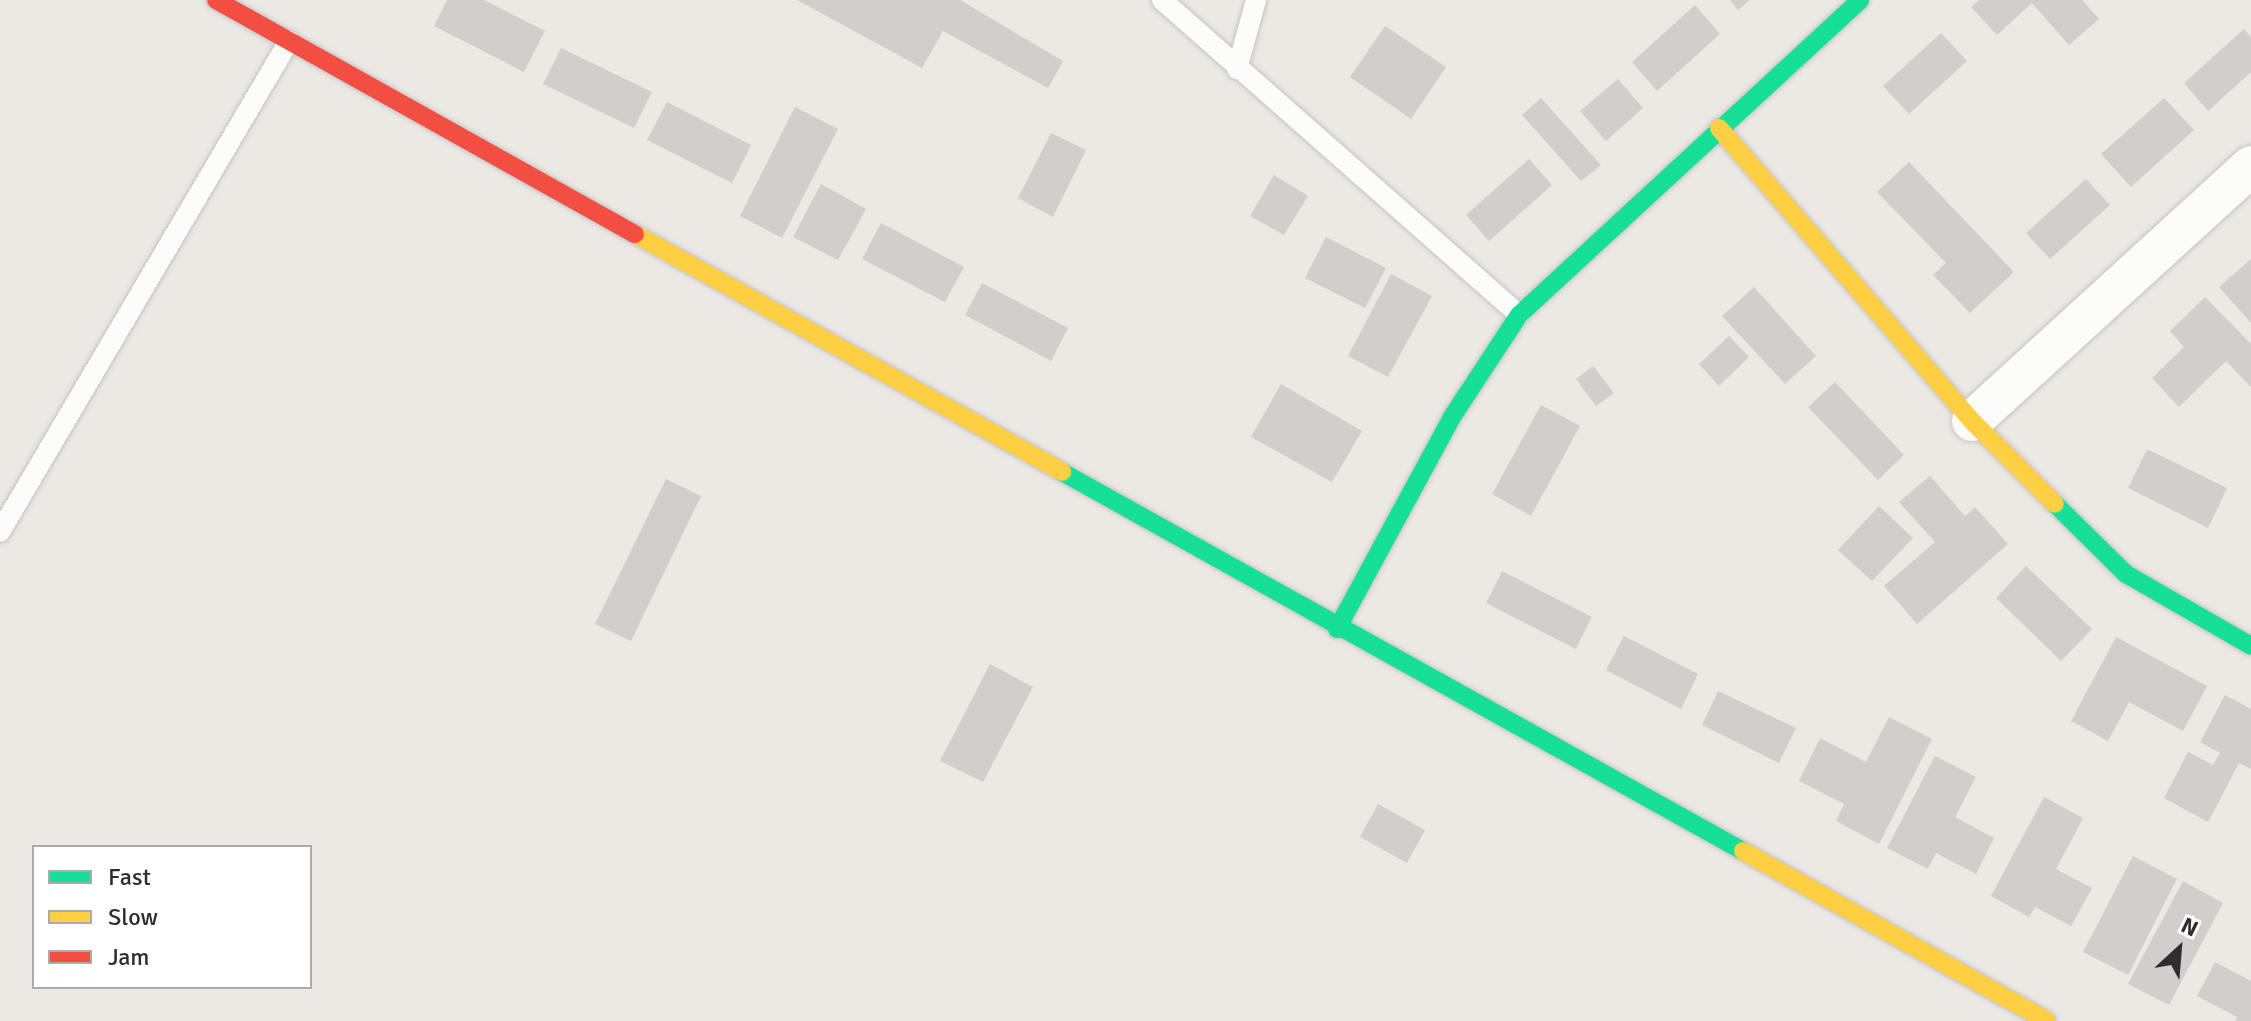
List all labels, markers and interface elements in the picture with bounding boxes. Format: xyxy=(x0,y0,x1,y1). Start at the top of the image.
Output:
legend xyxy=(32,845,312,989)
text: Fast xyxy=(108,862,151,892)
text: Slow xyxy=(108,902,158,932)
north arrow xyxy=(2139,909,2219,989)
text: N xyxy=(2177,911,2203,942)
text: Jam xyxy=(108,942,149,972)

